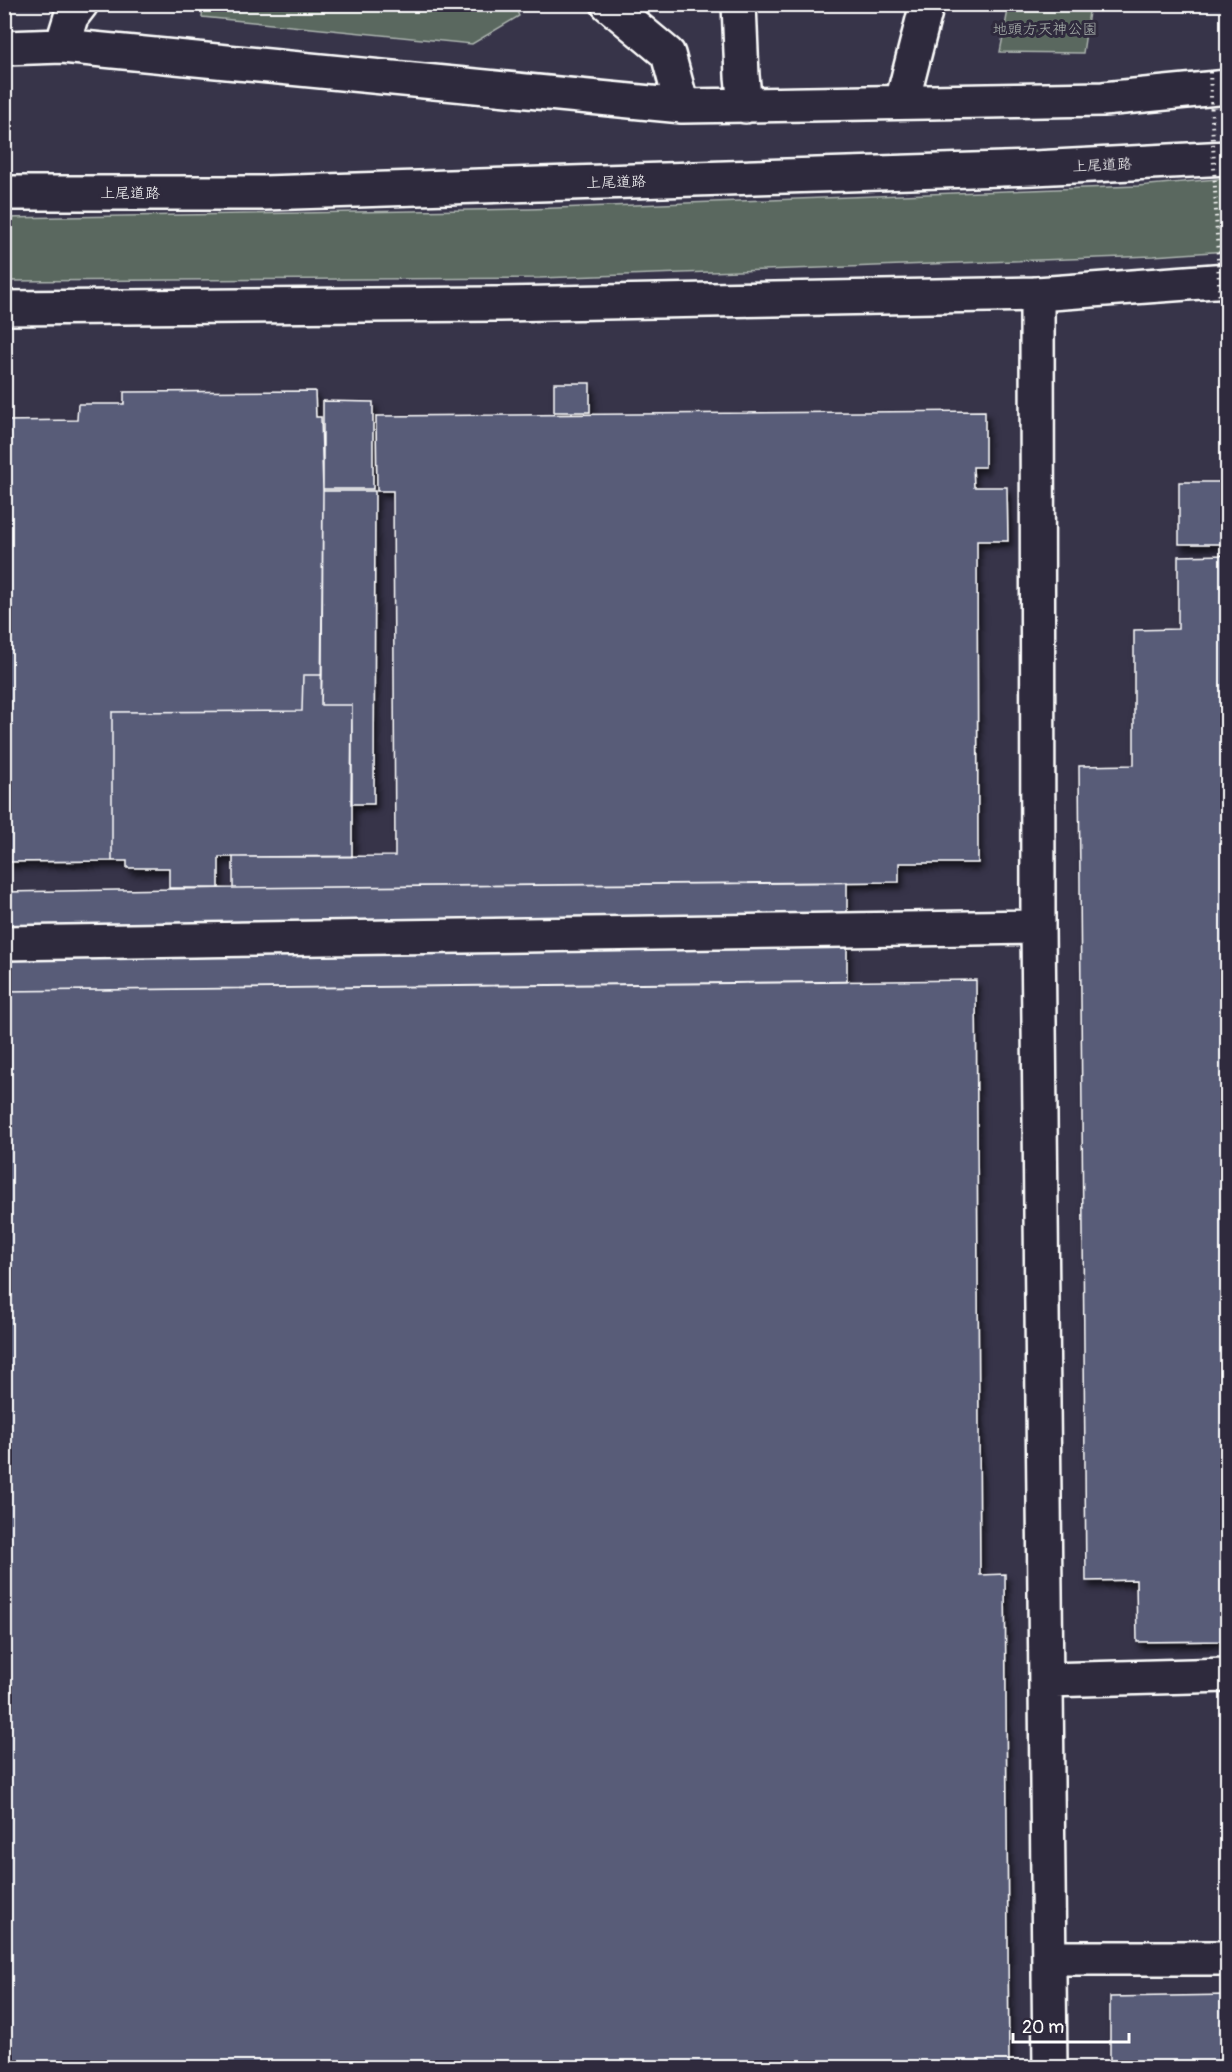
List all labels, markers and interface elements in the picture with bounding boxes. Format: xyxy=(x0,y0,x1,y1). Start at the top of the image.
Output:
park label: 地頭方天神公園 xyxy=(992,20,1098,39)
street label: 上尾道路 xyxy=(1072,154,1132,177)
street label: 上尾道路 xyxy=(586,172,646,193)
street label: 上尾道路 xyxy=(100,184,160,203)
scale bar xyxy=(1013,2006,1128,2044)
text: 20 m xyxy=(1022,2016,1064,2039)

